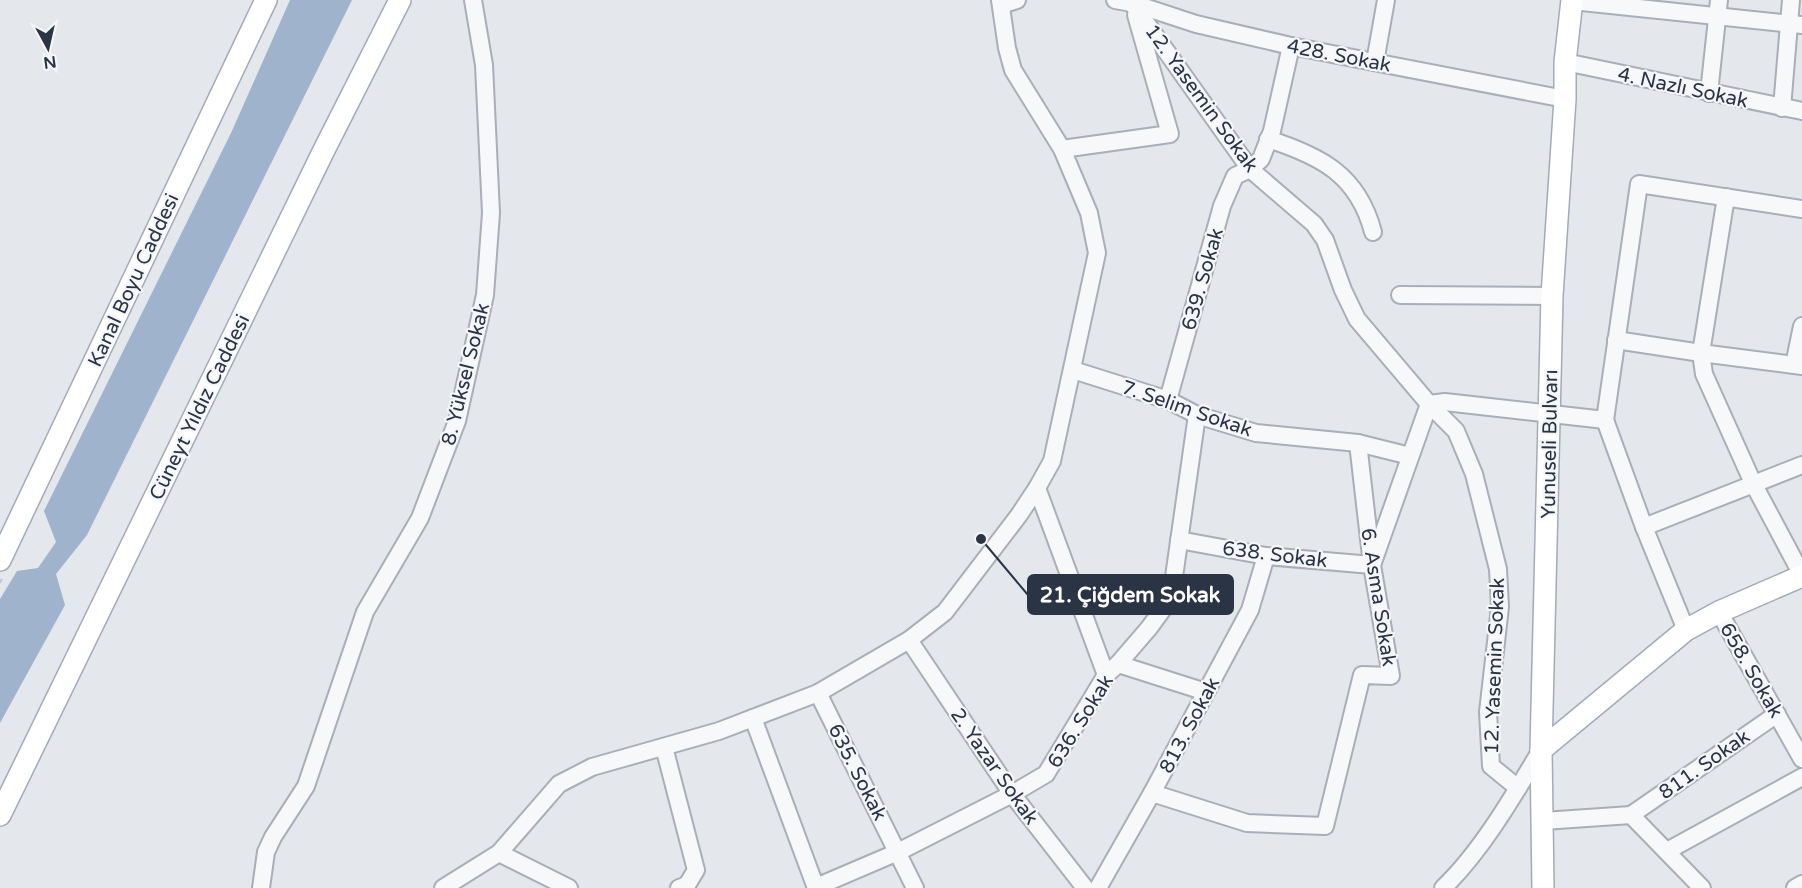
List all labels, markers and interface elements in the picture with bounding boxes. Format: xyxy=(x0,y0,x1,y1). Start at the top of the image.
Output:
north arrow xyxy=(18,18,78,78)
street label: 12. Yasemin Sokak xyxy=(1139,20,1263,177)
street label: 428. Sokak xyxy=(1285,34,1393,78)
text: N xyxy=(42,51,58,73)
street label: 4. Nazlı Sokak xyxy=(1615,62,1750,114)
street label: Kanal Boyu Caddesi xyxy=(83,190,185,371)
street label: 639. Sokak xyxy=(1177,225,1229,333)
street label: 8. Yüksel Sokak xyxy=(437,301,495,448)
street label: Cüneyt Yıldız Caddesi xyxy=(144,311,255,504)
street label: Yunuseli Bulvarı xyxy=(1537,369,1563,519)
street label: 7. Selim Sokak xyxy=(1118,375,1255,443)
street label: 6. Asma Sokak xyxy=(1355,526,1401,668)
street label: 638. Sokak xyxy=(1221,537,1329,573)
callout: 21. Çiğdem Sokak xyxy=(1028,575,1233,614)
street label: 12. Yasemin Sokak xyxy=(1480,577,1510,755)
text: 21. Çiğdem Sokak xyxy=(1040,583,1221,608)
street label: 658. Sokak xyxy=(1714,619,1788,722)
street label: 636. Sokak xyxy=(1043,670,1119,773)
street label: 813. Sokak xyxy=(1155,673,1225,778)
street label: 2. Yazar Sokak xyxy=(945,704,1043,830)
street label: 635. Sokak xyxy=(823,720,892,825)
street label: 811. Sokak xyxy=(1655,725,1755,805)

